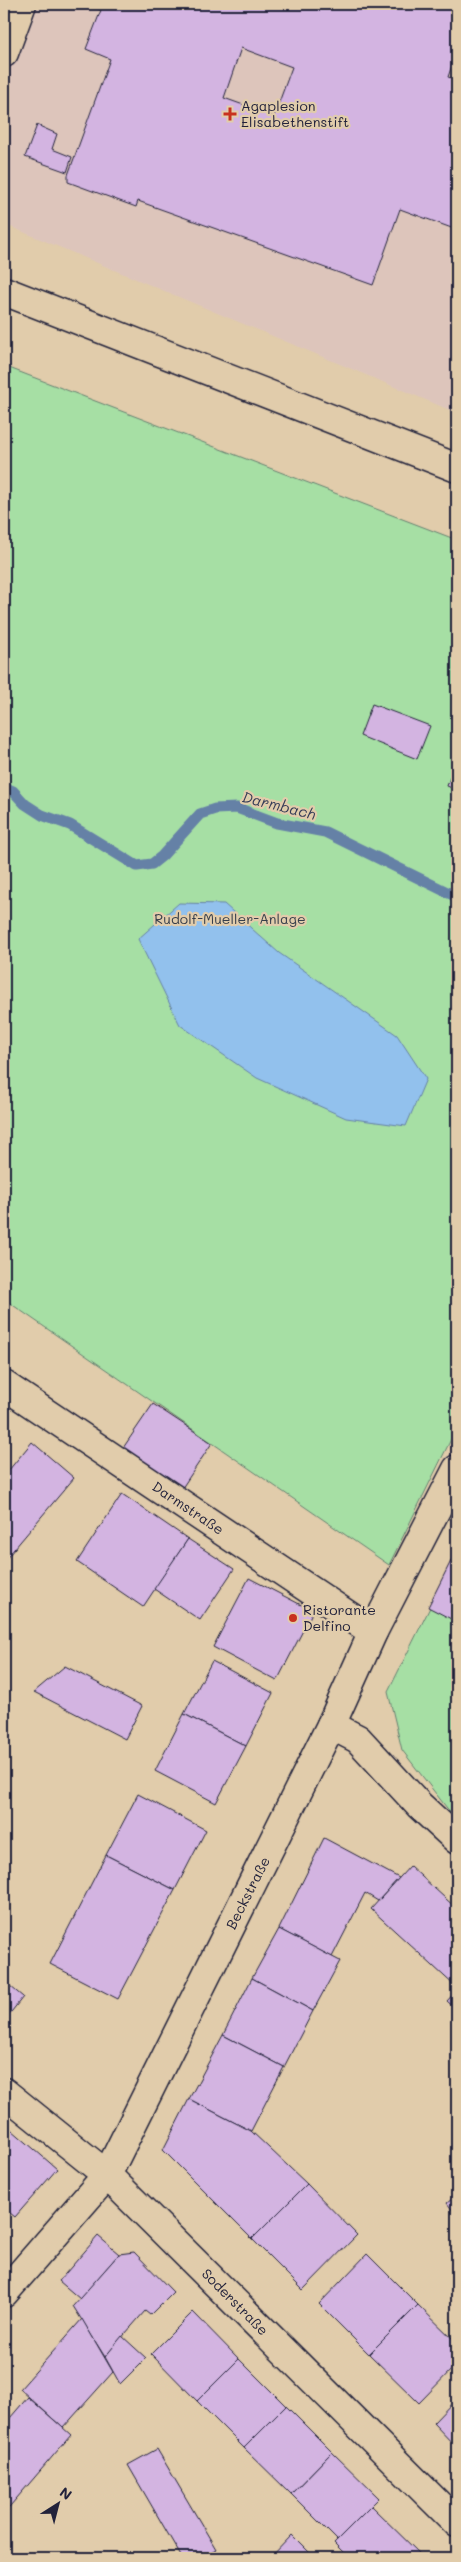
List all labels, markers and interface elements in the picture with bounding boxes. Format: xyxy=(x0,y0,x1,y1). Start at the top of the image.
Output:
place label: Agaplesion Elisabethenstift xyxy=(241,96,349,131)
marker: Agaplesion Elisabethenstift xyxy=(223,107,237,121)
water label: Darmbach xyxy=(240,786,318,824)
park label: Rudolf-Mueller-Anlage xyxy=(154,909,306,928)
street label: Darmstraße xyxy=(149,1477,228,1539)
place label: Ristorante Delfino xyxy=(303,1600,376,1635)
marker: Ristorante Delfino xyxy=(287,1612,299,1624)
street label: Beckstraße xyxy=(221,1853,274,1932)
street label: Soderstraße xyxy=(198,2264,273,2339)
north arrow xyxy=(32,2480,82,2530)
text: N xyxy=(56,2482,76,2504)

